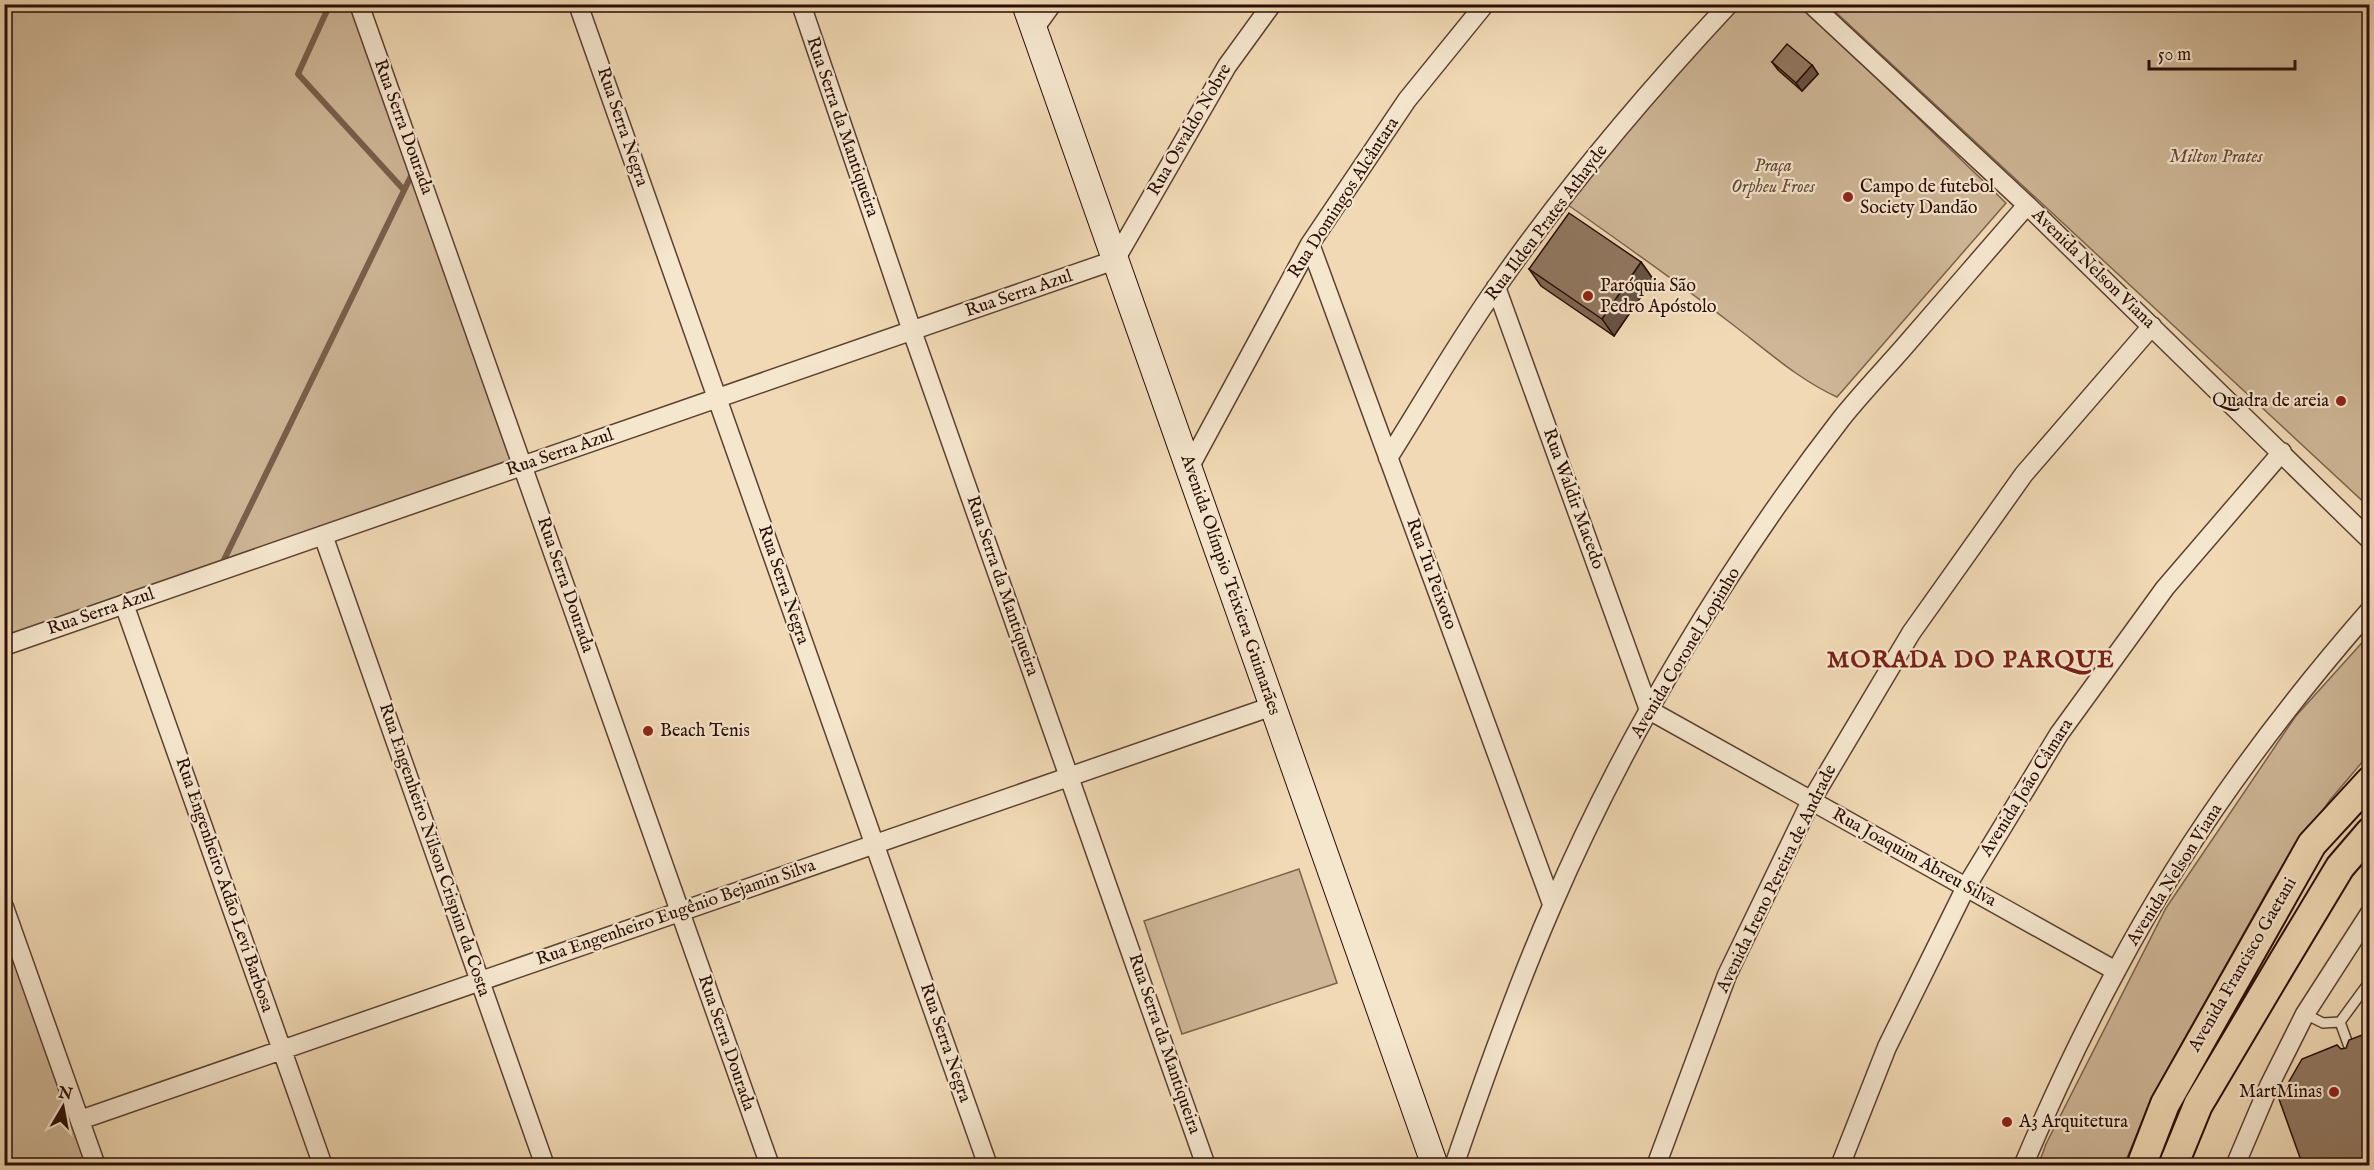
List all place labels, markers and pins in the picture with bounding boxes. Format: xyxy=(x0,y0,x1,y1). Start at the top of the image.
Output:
place label: Campo de futebol Society Dandão xyxy=(1860,176,1994,220)
marker: Campo de futebol Society Dandão xyxy=(1841,190,1855,204)
place label: Paróquia São Pedro Apóstolo xyxy=(1600,275,1717,319)
marker: Paróquia São Pedro Apóstolo xyxy=(1581,289,1595,303)
place label: Quadra de areia xyxy=(2212,390,2329,413)
marker: Quadra de areia xyxy=(2334,394,2348,408)
place label: Beach Tenis xyxy=(660,720,750,743)
marker: Beach Tenis xyxy=(641,724,655,738)
place label: MartMinas xyxy=(2239,1081,2322,1104)
marker: MartMinas xyxy=(2327,1085,2341,1099)
place label: A3 Arquitetura xyxy=(2018,1111,2128,1134)
marker: A3 Arquitetura xyxy=(2000,1115,2014,1129)

